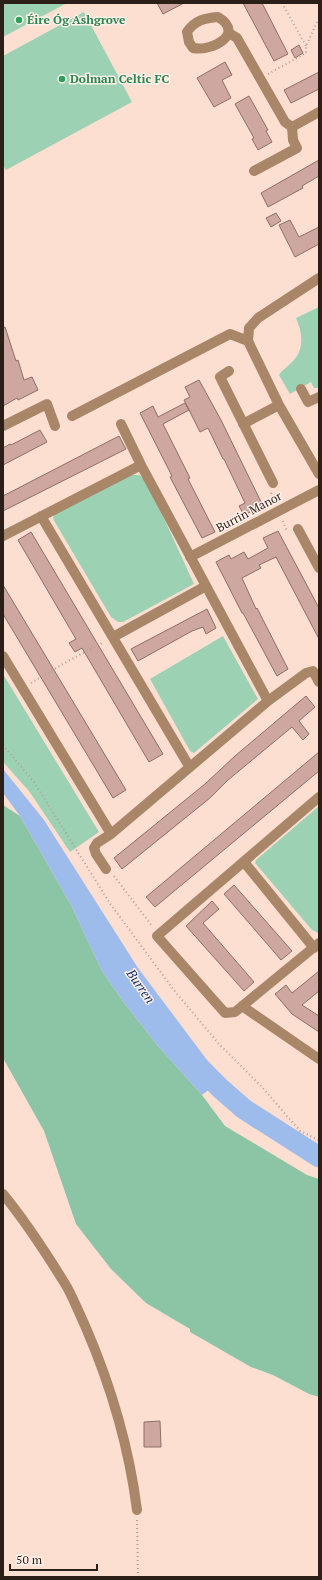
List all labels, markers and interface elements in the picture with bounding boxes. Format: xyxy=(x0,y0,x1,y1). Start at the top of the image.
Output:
place label: Éire Óg Ashgrove xyxy=(27,12,126,27)
marker: Éire Óg Ashgrove xyxy=(14,15,24,25)
place label: Dolman Celtic FC xyxy=(70,71,169,86)
marker: Dolman Celtic FC xyxy=(57,74,67,84)
street label: Burrin Manor xyxy=(213,488,284,535)
water label: Burren xyxy=(122,964,159,1007)
scale bar xyxy=(10,1546,97,1572)
text: 50 m xyxy=(16,1552,43,1567)

